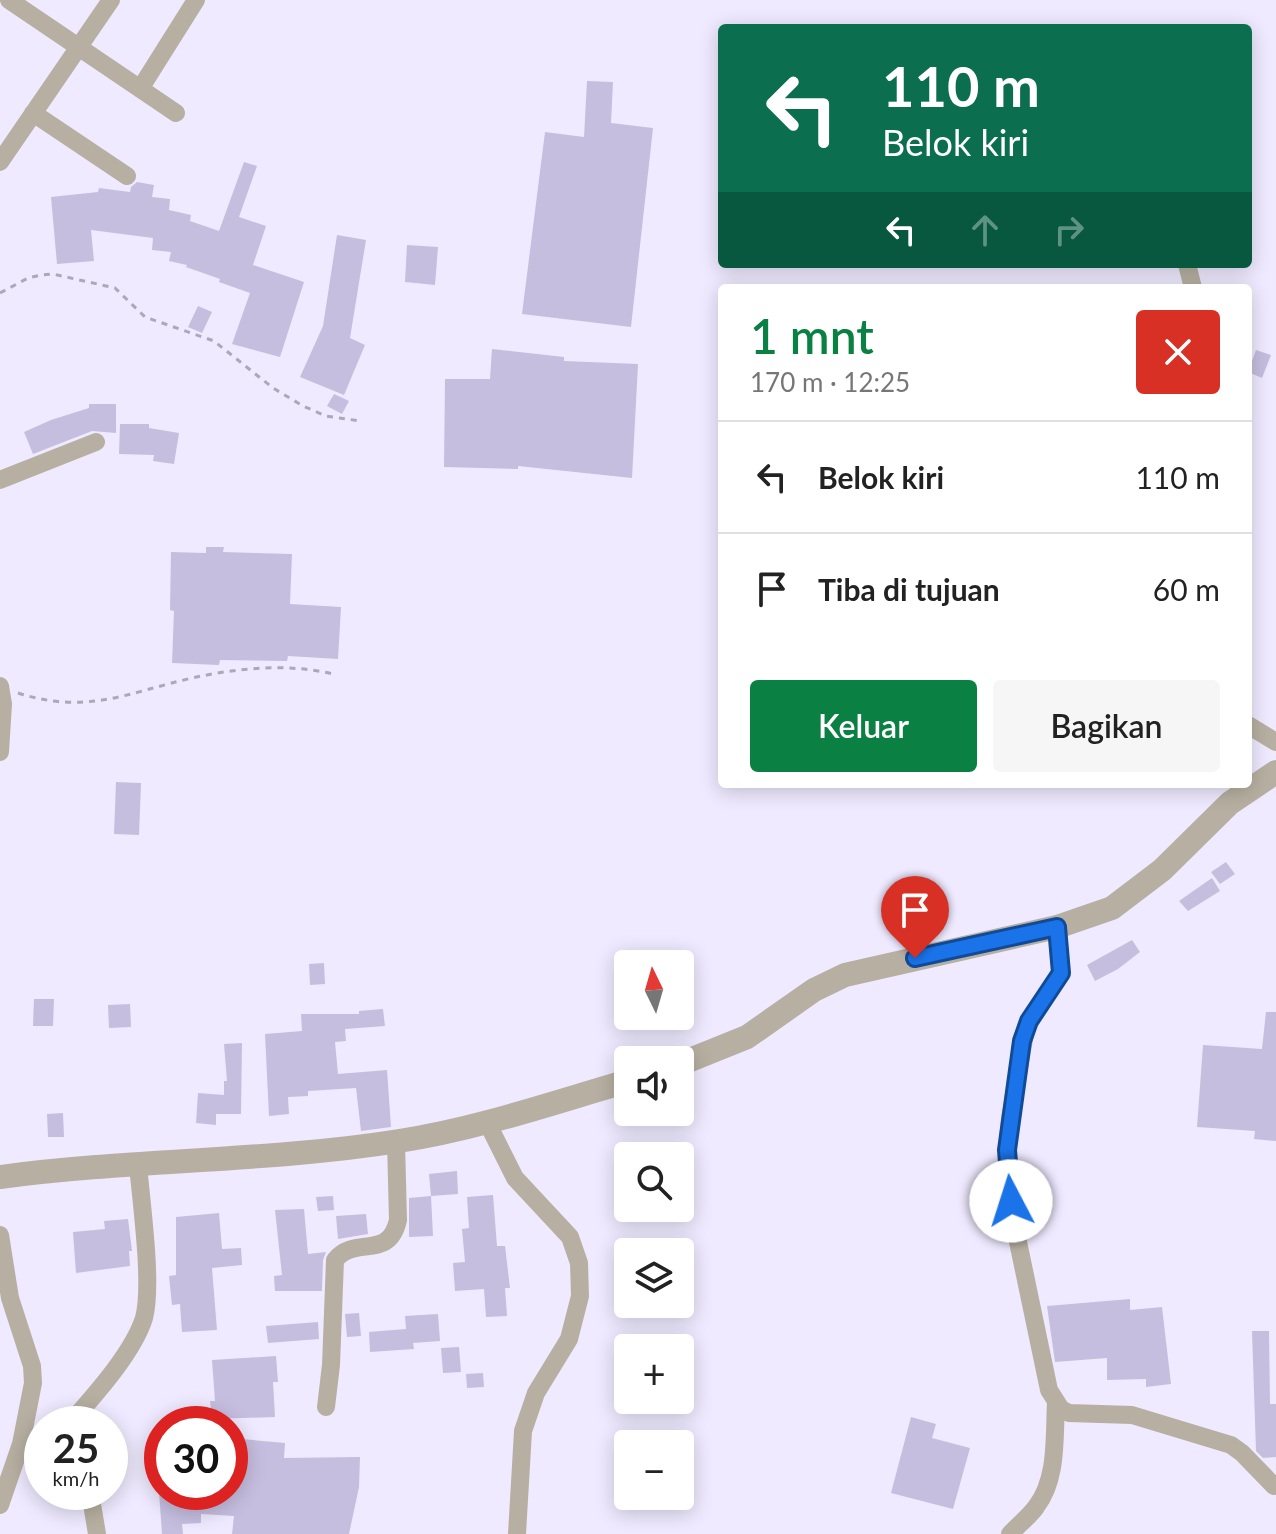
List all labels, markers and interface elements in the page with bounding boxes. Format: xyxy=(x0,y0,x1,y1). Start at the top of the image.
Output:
text: 110 m xyxy=(882,52,1040,119)
icon: left xyxy=(750,56,854,160)
text: Belok kiri xyxy=(882,120,1029,164)
icon: left xyxy=(879,208,923,252)
icon: ahead xyxy=(963,208,1007,252)
icon: right xyxy=(1047,208,1091,252)
text: 1 mnt xyxy=(750,307,874,364)
button: close xyxy=(1136,310,1220,394)
text: 170 m · 12:25 xyxy=(750,366,910,398)
icon: left xyxy=(750,455,794,499)
text: Belok kiri xyxy=(818,459,944,495)
text: 110 m xyxy=(1135,459,1220,495)
icon: arrive xyxy=(750,567,794,611)
text: Tiba di tujuan xyxy=(818,571,1000,607)
text: 60 m xyxy=(1153,571,1220,607)
button: Keluar xyxy=(750,680,977,772)
button: Bagikan xyxy=(993,680,1220,772)
pin xyxy=(881,876,949,958)
icon: arrive xyxy=(893,888,937,932)
north arrow xyxy=(614,950,694,1030)
map controls xyxy=(614,950,694,1510)
button: sound xyxy=(614,1046,694,1126)
button: search xyxy=(614,1142,694,1222)
position arrow xyxy=(969,1159,1053,1243)
button: layers xyxy=(614,1238,694,1318)
button: + xyxy=(614,1334,694,1414)
speed limit sign: 30 xyxy=(144,1406,248,1510)
text: 25 xyxy=(53,1424,99,1472)
button: − xyxy=(614,1430,694,1510)
text: km/h xyxy=(53,1466,99,1490)

